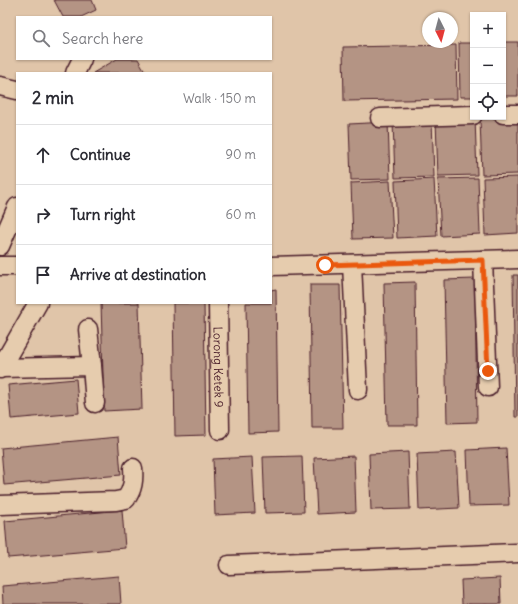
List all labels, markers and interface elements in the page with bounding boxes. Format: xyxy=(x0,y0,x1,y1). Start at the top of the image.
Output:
north arrow xyxy=(422,12,458,48)
map controls xyxy=(470,12,506,120)
button: + xyxy=(470,12,506,48)
search box xyxy=(16,16,272,60)
icon: search xyxy=(30,27,52,49)
text: Search here xyxy=(62,29,143,48)
button: − xyxy=(470,48,506,84)
button: locate xyxy=(470,84,506,120)
text: 2 min xyxy=(32,87,74,109)
text: Walk · 150 m xyxy=(183,90,256,107)
icon: ahead xyxy=(32,144,54,166)
text: Continue xyxy=(70,145,131,164)
text: 90 m xyxy=(225,146,256,163)
icon: right xyxy=(32,204,54,226)
text: Turn right xyxy=(70,205,135,224)
text: 60 m xyxy=(225,206,256,223)
route start xyxy=(316,256,334,274)
icon: arrive xyxy=(32,264,54,286)
text: Arrive at destination xyxy=(70,265,206,284)
street label: Lorong Ketek 9 xyxy=(211,326,227,408)
route end xyxy=(479,362,497,380)

